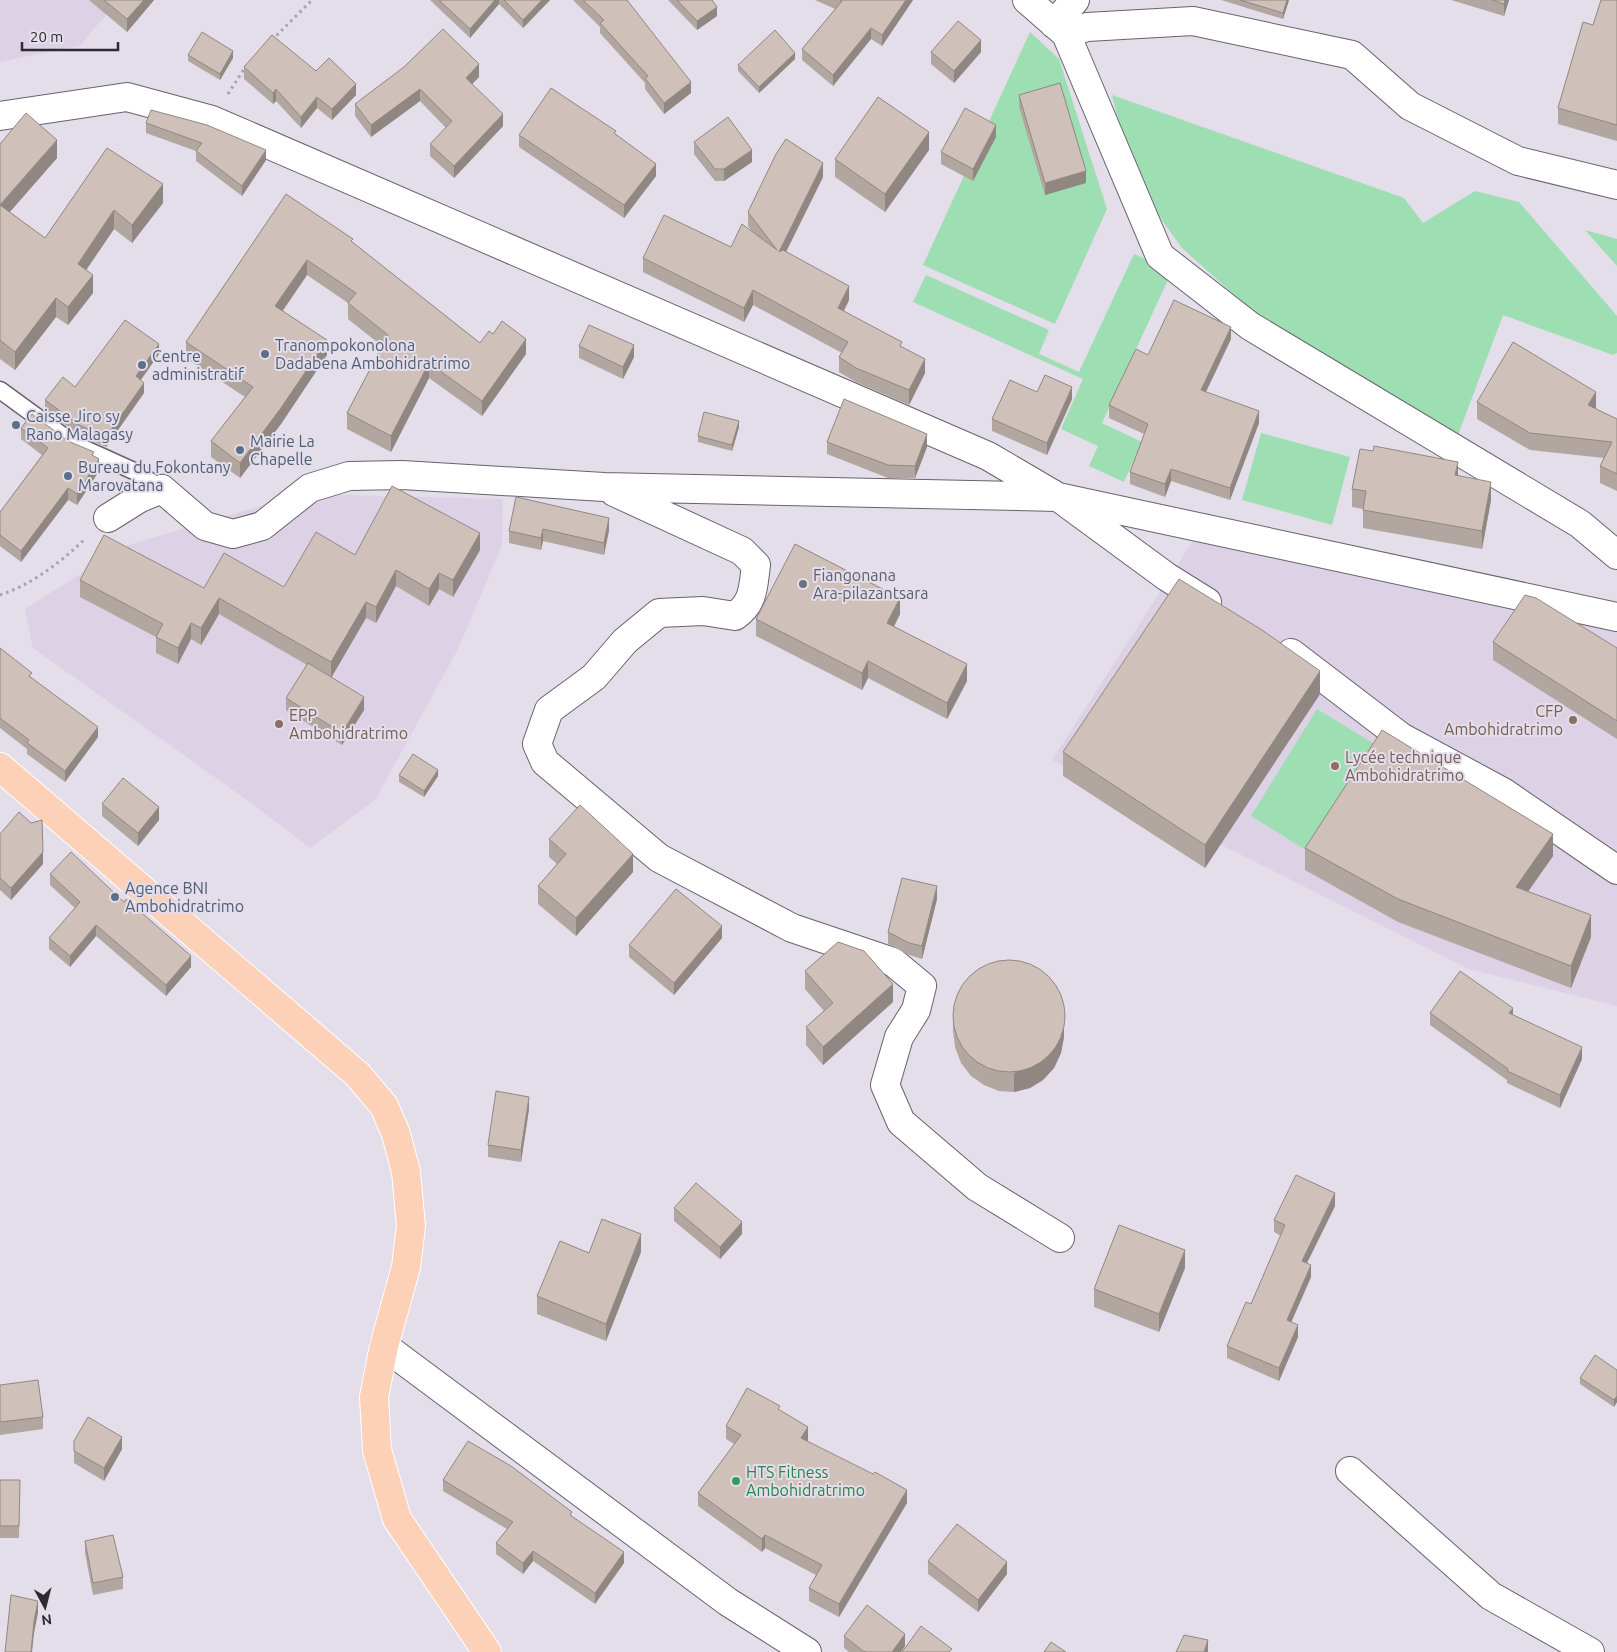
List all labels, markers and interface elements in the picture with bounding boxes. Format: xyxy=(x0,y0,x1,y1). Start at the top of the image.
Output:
scale bar xyxy=(22,20,119,52)
text: 20 m xyxy=(30,28,63,45)
place label: Tranompokonolona Dadabena Ambohidratrimo xyxy=(275,336,470,372)
place label: Centre administratif xyxy=(152,347,245,383)
marker: Tranompokonolona Dadabena Ambohidratrimo xyxy=(259,348,271,360)
marker: Centre administratif xyxy=(136,359,148,371)
place label: Caisse Jiro sy Rano Malagasy xyxy=(26,407,133,443)
marker: Caisse Jiro sy Rano Malagasy xyxy=(10,419,22,431)
place label: Mairie La Chapelle xyxy=(250,432,315,468)
marker: Mairie La Chapelle xyxy=(234,444,246,456)
place label: Bureau du Fokontany Marovatana xyxy=(78,458,231,494)
marker: Bureau du Fokontany Marovatana xyxy=(62,470,74,482)
place label: Fiangonana Ara-pilazantsara xyxy=(813,566,928,602)
marker: Fiangonana Ara-pilazantsara xyxy=(797,578,809,590)
place label: CFP Ambohidratrimo xyxy=(1444,702,1563,738)
place label: EPP Ambohidratrimo xyxy=(289,706,408,742)
marker: CFP Ambohidratrimo xyxy=(1567,714,1579,726)
marker: EPP Ambohidratrimo xyxy=(273,718,285,730)
place label: Lycée technique Ambohidratrimo xyxy=(1345,748,1464,784)
marker: Lycée technique Ambohidratrimo xyxy=(1329,760,1341,772)
place label: Agence BNI Ambohidratrimo xyxy=(125,879,244,915)
marker: Agence BNI Ambohidratrimo xyxy=(109,891,121,903)
place label: HTS Fitness Ambohidratrimo xyxy=(746,1463,865,1499)
marker: HTS Fitness Ambohidratrimo xyxy=(730,1475,742,1487)
north arrow xyxy=(20,1582,70,1632)
text: N xyxy=(40,1611,53,1628)

